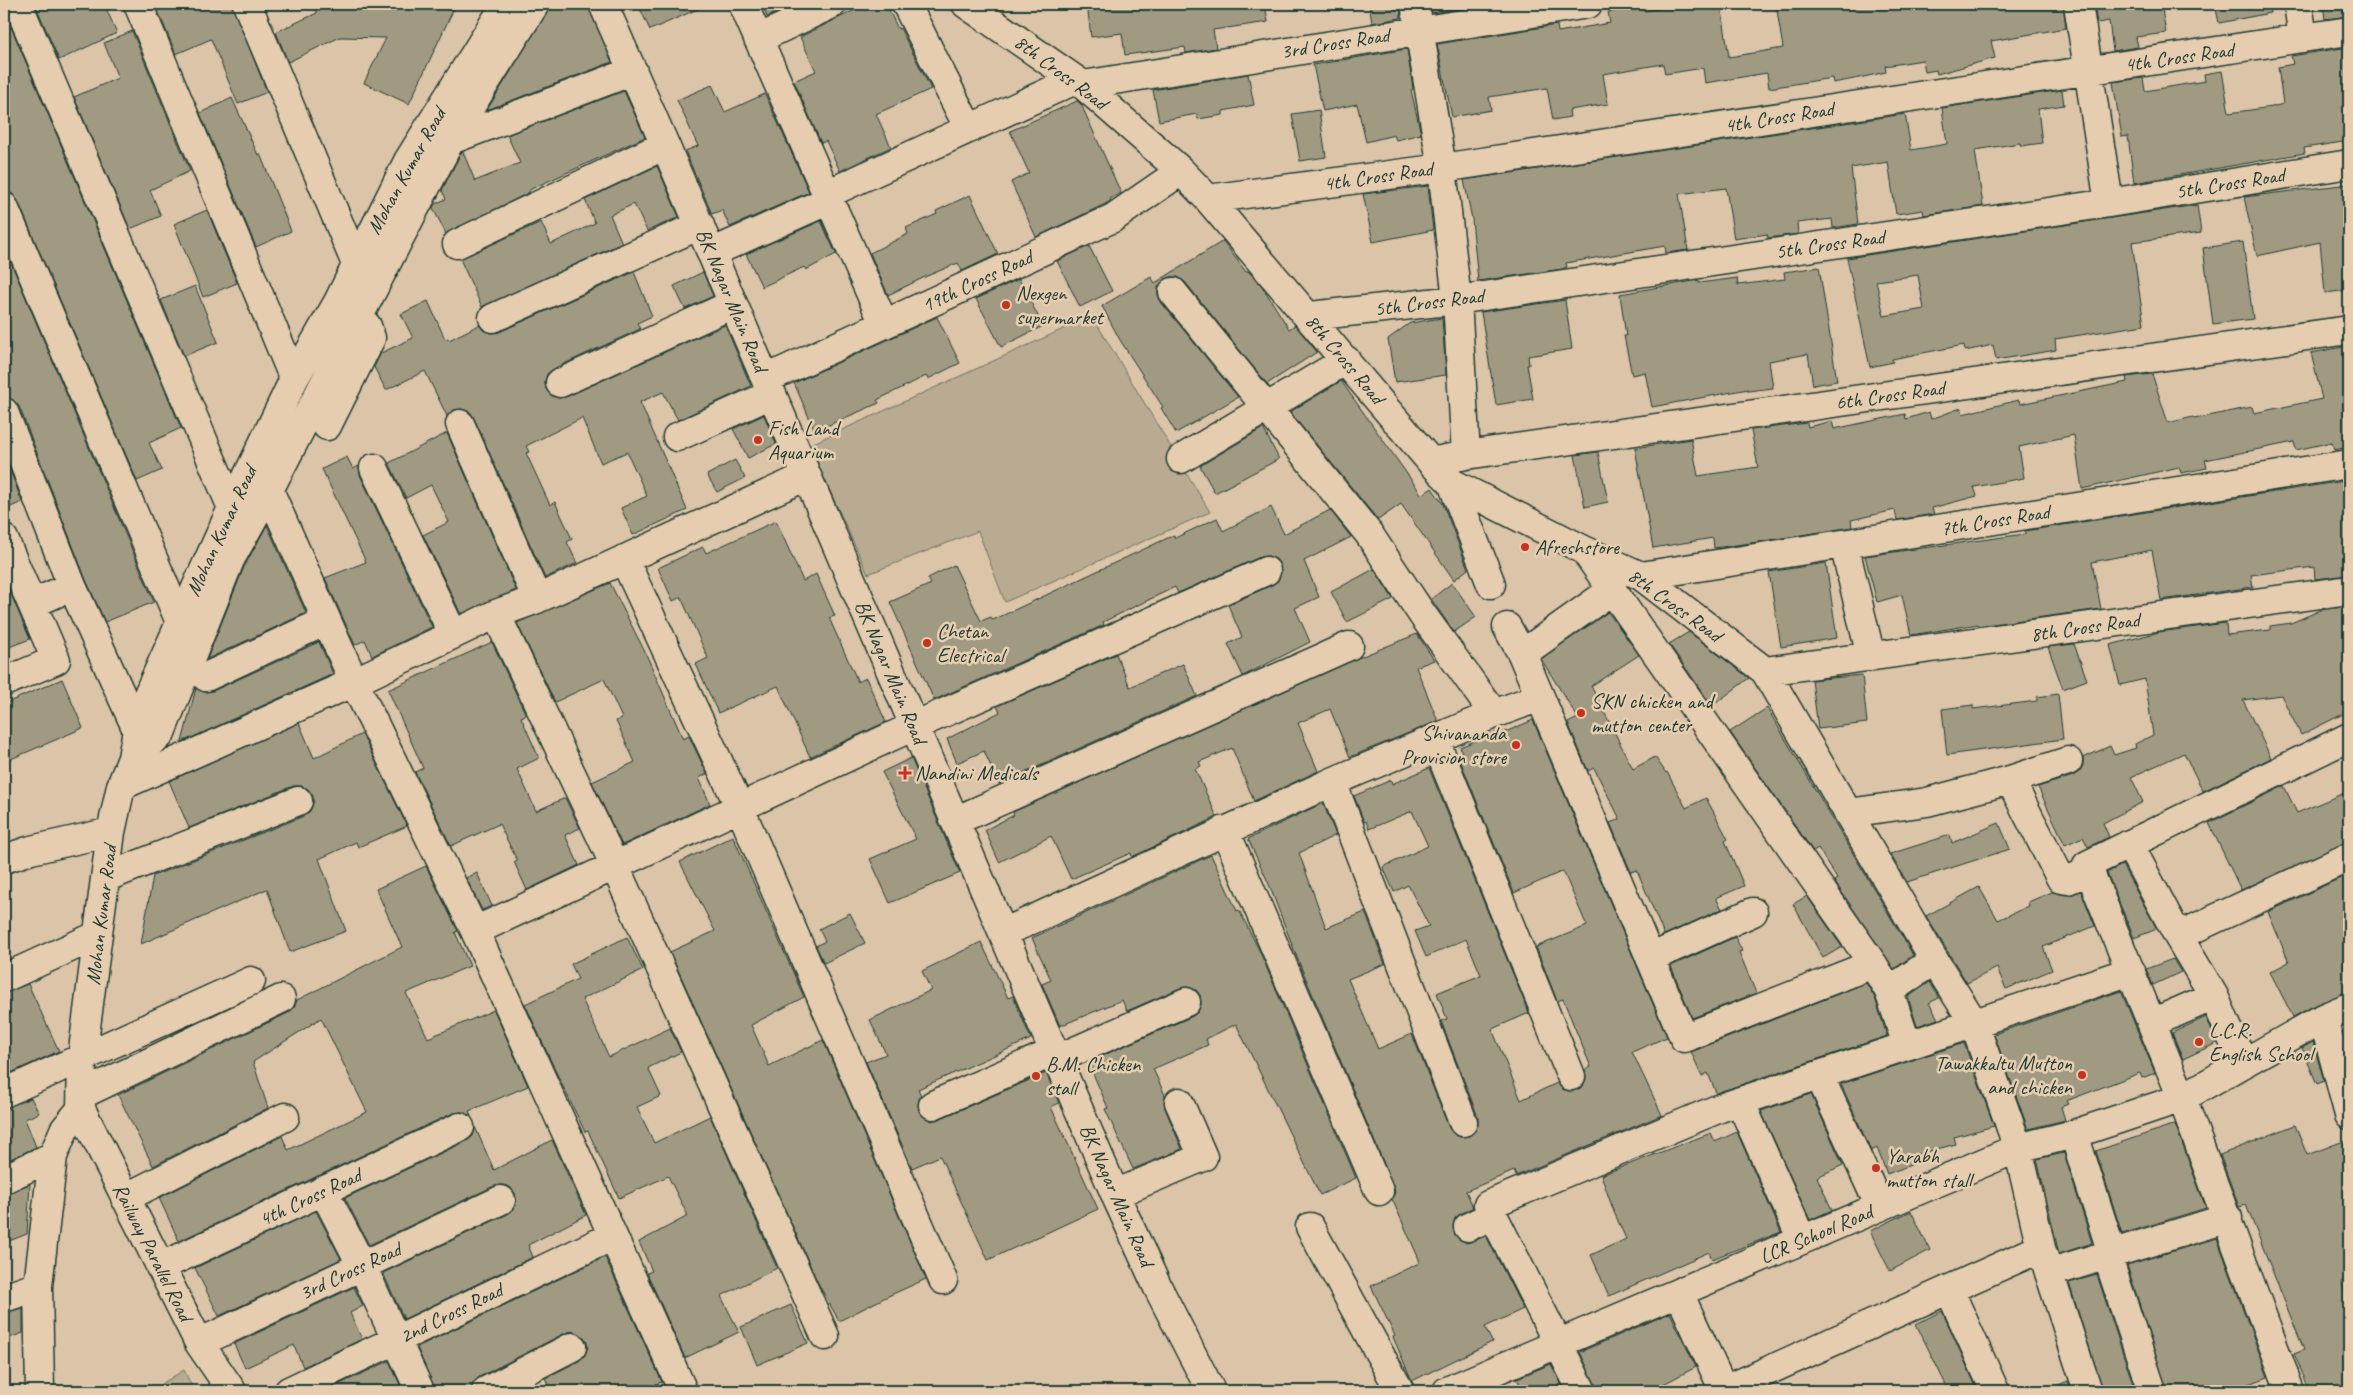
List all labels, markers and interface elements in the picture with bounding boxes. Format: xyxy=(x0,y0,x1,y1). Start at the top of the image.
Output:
street label: 3rd Cross Road xyxy=(1279,21,1394,64)
street label: 8th Cross Road xyxy=(1009,29,1115,117)
street label: 4th Cross Road xyxy=(2123,36,2238,78)
street label: 4th Cross Road xyxy=(1723,95,1838,138)
street label: Mohan Kumar Road xyxy=(361,100,453,239)
street label: 4th Cross Road xyxy=(1322,155,1437,197)
street label: 5th Cross Road xyxy=(2174,161,2289,204)
street label: 5th Cross Road xyxy=(1774,223,1889,265)
street label: BK Nagar Main Road xyxy=(690,225,775,379)
street label: 19th Cross Road xyxy=(917,243,1039,318)
place label: Nexgen supermarket xyxy=(1016,280,1105,330)
street label: 5th Cross Road xyxy=(1373,282,1488,322)
marker: Nexgen supermarket xyxy=(1000,299,1012,311)
street label: 8th Cross Road xyxy=(1300,308,1392,412)
street label: 6th Cross Road xyxy=(1834,374,1949,416)
place label: Fish Land Aquarium xyxy=(768,415,842,465)
marker: Fish Land Aquarium xyxy=(752,434,764,446)
street label: Mohan Kumar Road xyxy=(180,458,264,600)
street label: 7th Cross Road xyxy=(1939,498,2054,541)
place label: Afreshstore xyxy=(1535,534,1620,560)
marker: Afreshstore xyxy=(1519,541,1531,553)
street label: 8th Cross Road xyxy=(1623,562,1729,649)
street label: BK Nagar Main Road xyxy=(849,597,934,751)
street label: 8th Cross Road xyxy=(2029,606,2144,648)
place label: Chetan Electrical xyxy=(937,618,1007,668)
marker: Chetan Electrical xyxy=(921,637,933,649)
place label: SKN chicken and mutton center xyxy=(1591,688,1717,738)
marker: SKN chicken and mutton center xyxy=(1575,707,1587,719)
place label: Shivananda Provision store xyxy=(1401,720,1508,770)
marker: Shivananda Provision store xyxy=(1510,739,1522,751)
place label: Nandini Medicals xyxy=(915,760,1039,786)
marker: Nandini Medicals xyxy=(899,767,911,779)
street label: Mohan Kumar Road xyxy=(80,840,123,986)
place label: L.C.R. English School xyxy=(2209,1017,2316,1067)
marker: L.C.R. English School xyxy=(2193,1036,2205,1048)
place label: Tawakkaltu Mutton and chicken xyxy=(1935,1050,2073,1100)
place label: B.M. Chicken stall xyxy=(1046,1051,1141,1101)
marker: Tawakkaltu Mutton and chicken xyxy=(2076,1069,2088,1081)
marker: B.M. Chicken stall xyxy=(1030,1070,1042,1082)
street label: BK Nagar Main Road xyxy=(1074,1120,1161,1274)
place label: Yarabh mutton stall xyxy=(1886,1143,1975,1193)
street label: 4th Cross Road xyxy=(255,1161,368,1232)
marker: Yarabh mutton stall xyxy=(1870,1162,1882,1174)
street label: Railway Parallel Road xyxy=(107,1179,201,1329)
street label: LCR School Road xyxy=(1756,1197,1880,1269)
street label: 3rd Cross Road xyxy=(295,1235,408,1306)
street label: 2nd Cross Road xyxy=(395,1276,509,1349)

